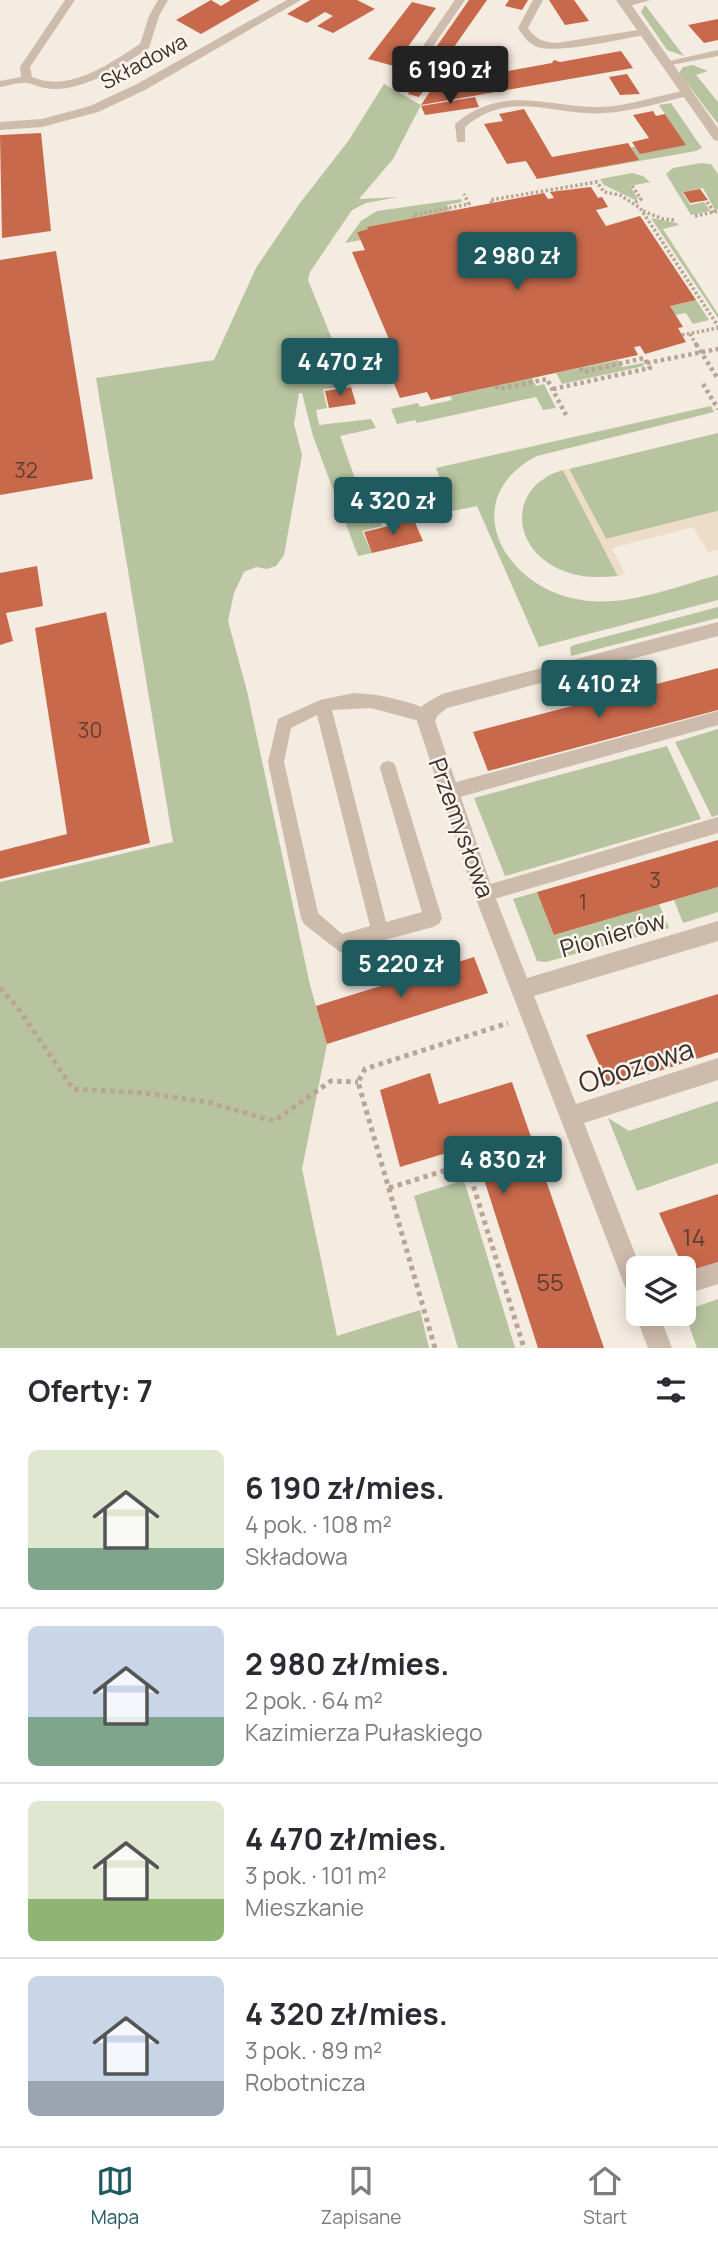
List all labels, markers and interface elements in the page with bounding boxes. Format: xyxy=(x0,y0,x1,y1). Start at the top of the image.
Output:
street label: Składowa xyxy=(96,27,192,96)
pin: 6 190 zł xyxy=(378,46,522,106)
text: 6 190 zł xyxy=(408,53,492,85)
pin: 2 980 zł xyxy=(445,232,589,292)
text: 2 980 zł xyxy=(474,239,560,271)
pin: 4 470 zł xyxy=(268,338,412,398)
text: 4 470 zł xyxy=(297,345,383,377)
house number: 32 xyxy=(14,456,38,484)
pin: 4 320 zł xyxy=(321,477,465,537)
text: 4 320 zł xyxy=(350,484,436,516)
pin: 4 410 zł xyxy=(527,660,671,720)
text: 4 410 zł xyxy=(558,667,640,699)
house number: 30 xyxy=(78,716,102,744)
street label: Przemysłowa xyxy=(422,753,503,902)
house number: 3 xyxy=(649,866,661,894)
house number: 1 xyxy=(579,888,587,916)
street label: Pionierów xyxy=(556,903,669,964)
pin: 5 220 zł xyxy=(329,940,473,1000)
text: 5 220 zł xyxy=(358,947,444,979)
street label: Obozowa xyxy=(573,1029,698,1101)
pin: 4 830 zł xyxy=(431,1136,575,1196)
text: 4 830 zł xyxy=(460,1143,546,1175)
house number: 14 xyxy=(682,1220,706,1253)
map controls xyxy=(626,1256,696,1326)
button: layers xyxy=(626,1256,696,1326)
house number: 55 xyxy=(536,1265,564,1298)
text: Oferty: 7 xyxy=(28,1370,153,1411)
icon: filters xyxy=(652,1371,690,1409)
text: 6 190 zł/mies. xyxy=(245,1467,445,1508)
icon: home xyxy=(84,1478,168,1562)
text: 4 pok. · 108 m² xyxy=(245,1508,392,1540)
text: Składowa xyxy=(245,1540,348,1572)
text: 2 980 zł/mies. xyxy=(245,1643,449,1684)
icon: home xyxy=(84,1654,168,1738)
text: 2 pok. · 64 m² xyxy=(245,1684,383,1716)
text: Kazimierza Pułaskiego xyxy=(245,1716,482,1748)
text: 4 470 zł/mies. xyxy=(245,1818,447,1859)
icon: home xyxy=(84,1829,168,1913)
text: 3 pok. · 101 m² xyxy=(245,1859,386,1891)
text: Mieszkanie xyxy=(245,1891,364,1923)
text: 4 320 zł/mies. xyxy=(245,1993,448,2034)
icon: home xyxy=(84,2004,168,2088)
text: 3 pok. · 89 m² xyxy=(245,2034,382,2066)
text: Robotnicza xyxy=(245,2066,366,2098)
tab: Mapa xyxy=(91,2162,139,2230)
tab: Zapisane xyxy=(321,2162,401,2230)
tab: Start xyxy=(583,2162,627,2230)

